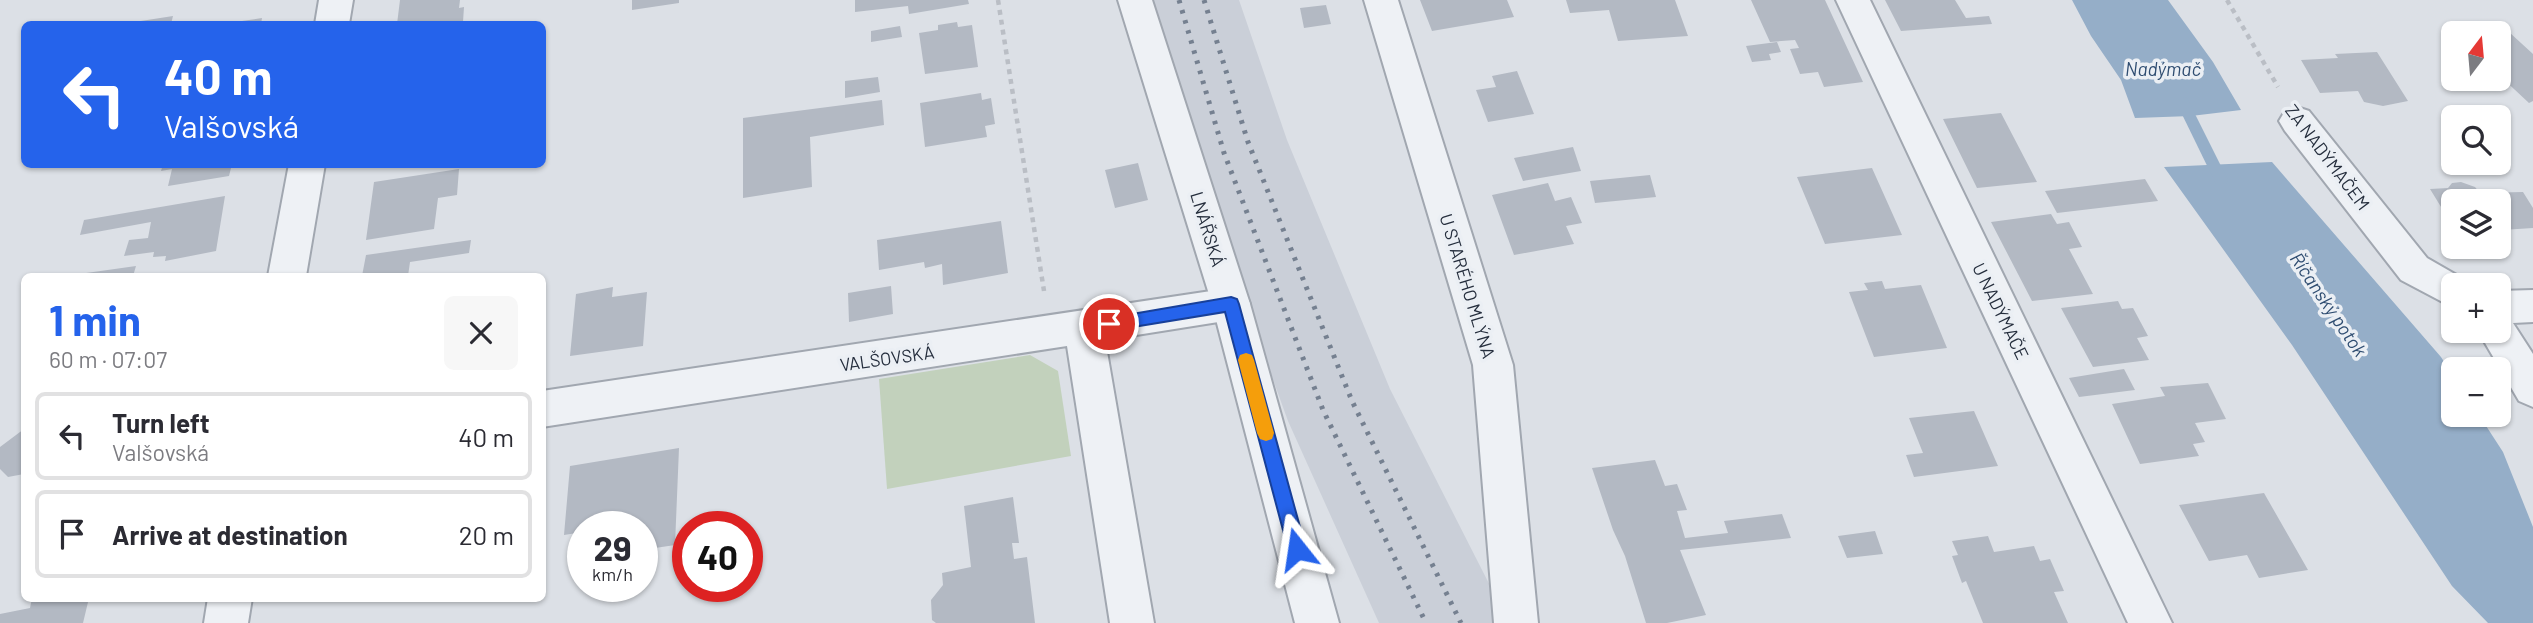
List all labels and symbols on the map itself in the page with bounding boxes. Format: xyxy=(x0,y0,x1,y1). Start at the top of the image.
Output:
north arrow xyxy=(2441,21,2511,91)
water label: Nadýmač xyxy=(2125,57,2201,80)
street label: ZA NADÝMAČEM xyxy=(2281,100,2375,214)
street label: LNÁŘSKÁ xyxy=(1186,189,1230,269)
street label: U STARÉHO MLÝNA xyxy=(1436,211,1500,361)
water label: Říčanský potok xyxy=(2286,248,2373,361)
street label: U NADÝMAČE xyxy=(1968,259,2034,363)
pin xyxy=(1079,294,1139,354)
street label: VALŠOVSKÁ xyxy=(838,340,936,376)
speed limit sign: 40 xyxy=(672,511,763,602)
position arrow xyxy=(1260,512,1334,586)

